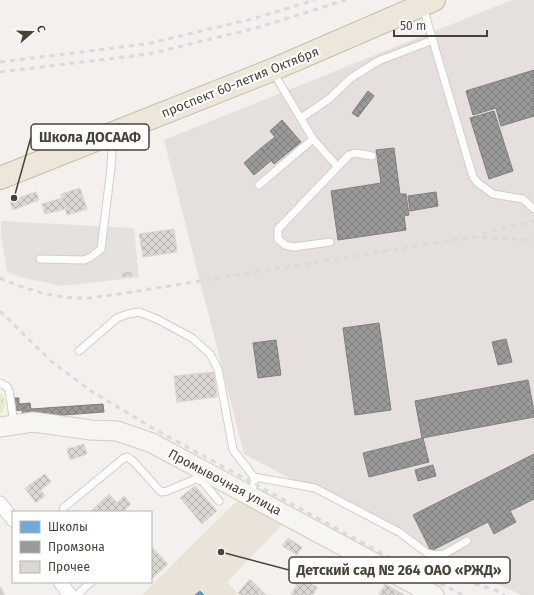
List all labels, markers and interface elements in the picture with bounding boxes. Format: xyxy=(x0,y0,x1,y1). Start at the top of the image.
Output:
north arrow xyxy=(12,12,52,52)
scale bar xyxy=(394,12,487,38)
text: 50 m xyxy=(400,19,426,33)
text: С xyxy=(34,24,48,35)
street label: проспект 60-летия Октября xyxy=(159,43,321,121)
callout: Школа ДОСААФ xyxy=(31,124,149,150)
text: Школа ДОСААФ xyxy=(39,129,141,146)
street label: Промывочная улица xyxy=(166,446,284,518)
legend xyxy=(12,511,152,583)
text: Школы xyxy=(48,520,88,534)
text: Промзона xyxy=(48,540,105,554)
callout: Детский сад № 264 ОАО «РЖД» xyxy=(289,557,510,583)
text: Прочее xyxy=(48,560,90,574)
text: Детский сад № 264 ОАО «РЖД» xyxy=(295,562,502,579)

